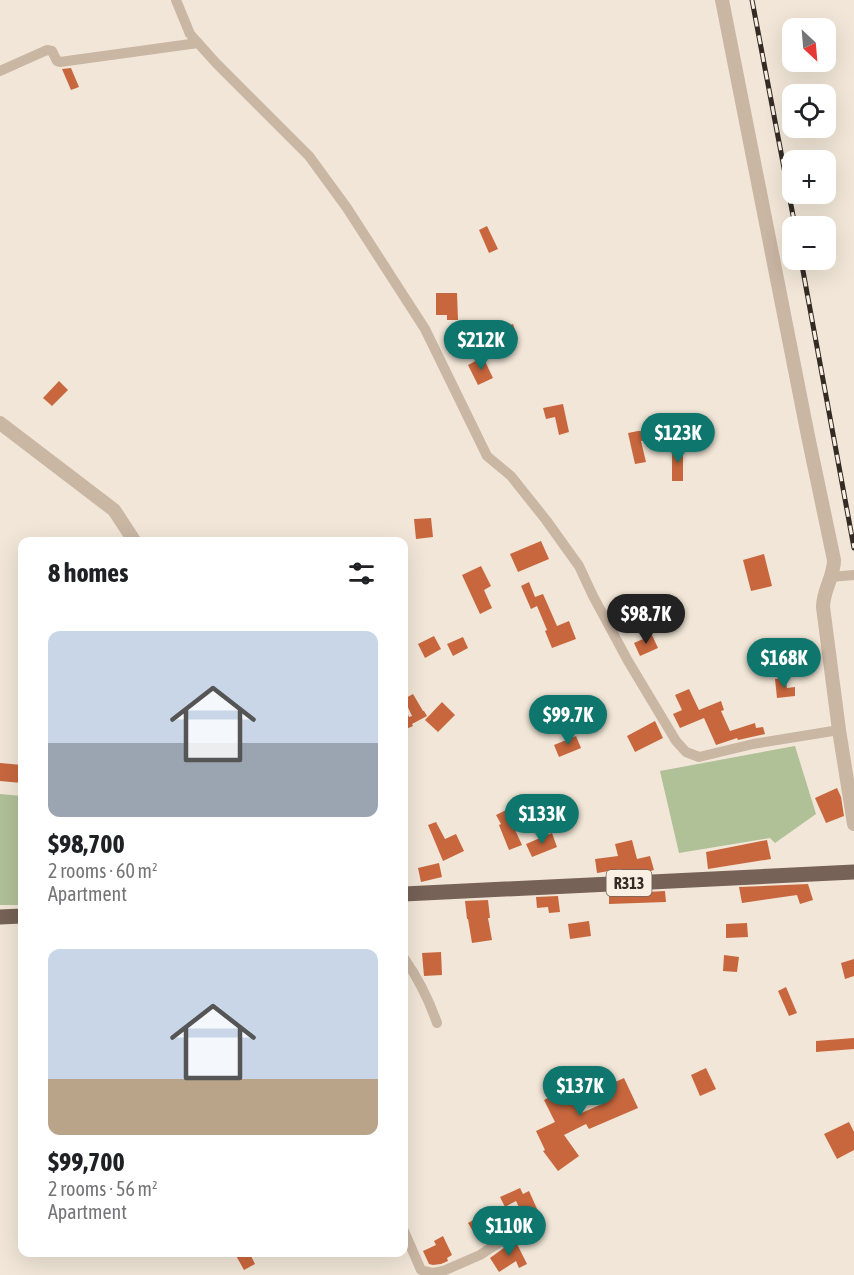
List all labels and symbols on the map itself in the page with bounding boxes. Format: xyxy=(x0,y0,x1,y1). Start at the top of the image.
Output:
north arrow xyxy=(782,18,836,72)
pin: $212K xyxy=(439,320,523,371)
pin: $123K xyxy=(636,413,720,464)
pin: $98.7K xyxy=(597,594,695,645)
pin: $168K xyxy=(742,638,826,689)
pin: $99.7K xyxy=(519,695,617,746)
pin: $133K xyxy=(500,794,584,845)
road number: R313 xyxy=(606,870,652,896)
pin: $137K xyxy=(538,1066,622,1117)
pin: $110K xyxy=(467,1206,551,1257)

